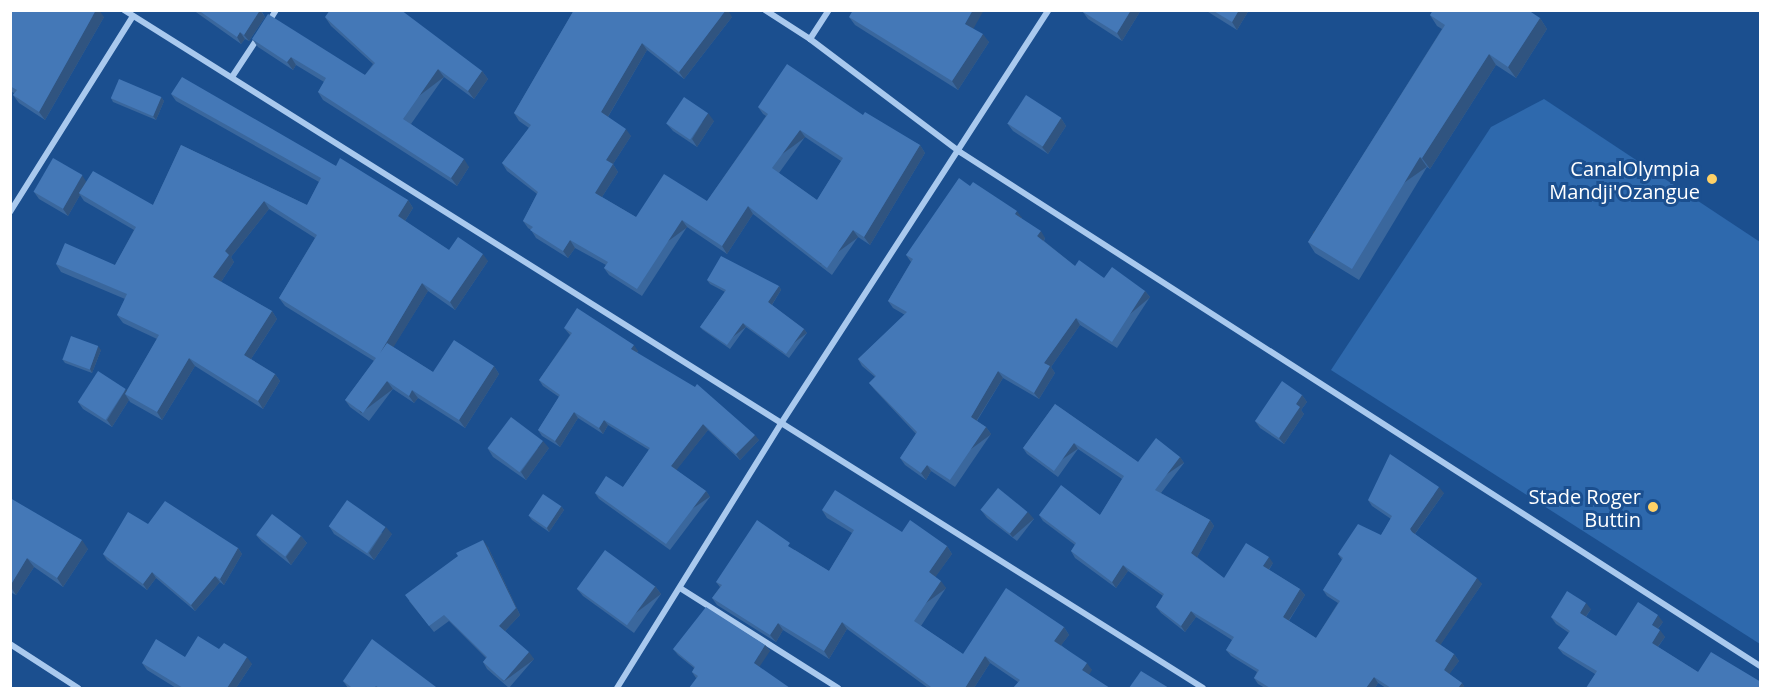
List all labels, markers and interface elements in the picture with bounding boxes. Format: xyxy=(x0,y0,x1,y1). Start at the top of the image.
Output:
place label: CanalOlympia Mandji'Ozangue xyxy=(1549,156,1700,203)
marker: CanalOlympia Mandji'Ozangue xyxy=(1705,172,1719,186)
place label: Stade Roger Buttin xyxy=(1528,484,1641,531)
marker: Stade Roger Buttin xyxy=(1646,500,1660,514)

